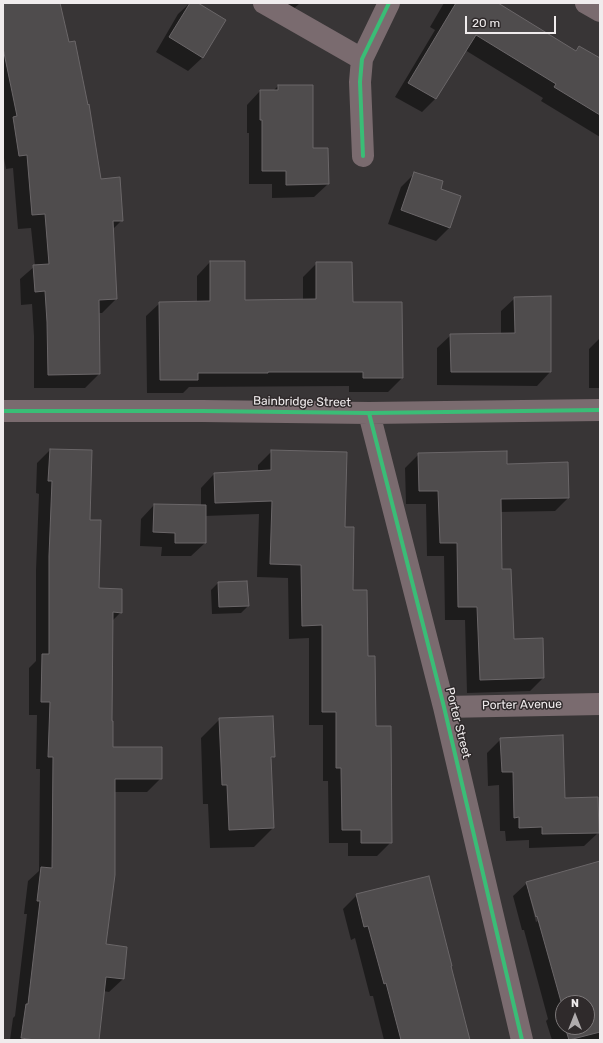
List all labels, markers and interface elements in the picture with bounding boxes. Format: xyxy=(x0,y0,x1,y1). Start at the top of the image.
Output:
scale bar xyxy=(467,8,558,34)
text: 20 m xyxy=(472,16,500,30)
street label: Bainbridge Street xyxy=(253,394,351,410)
street label: Porter Street xyxy=(442,686,474,760)
street label: Porter Avenue xyxy=(482,697,562,713)
north arrow xyxy=(555,995,595,1035)
text: N xyxy=(571,997,579,1010)

